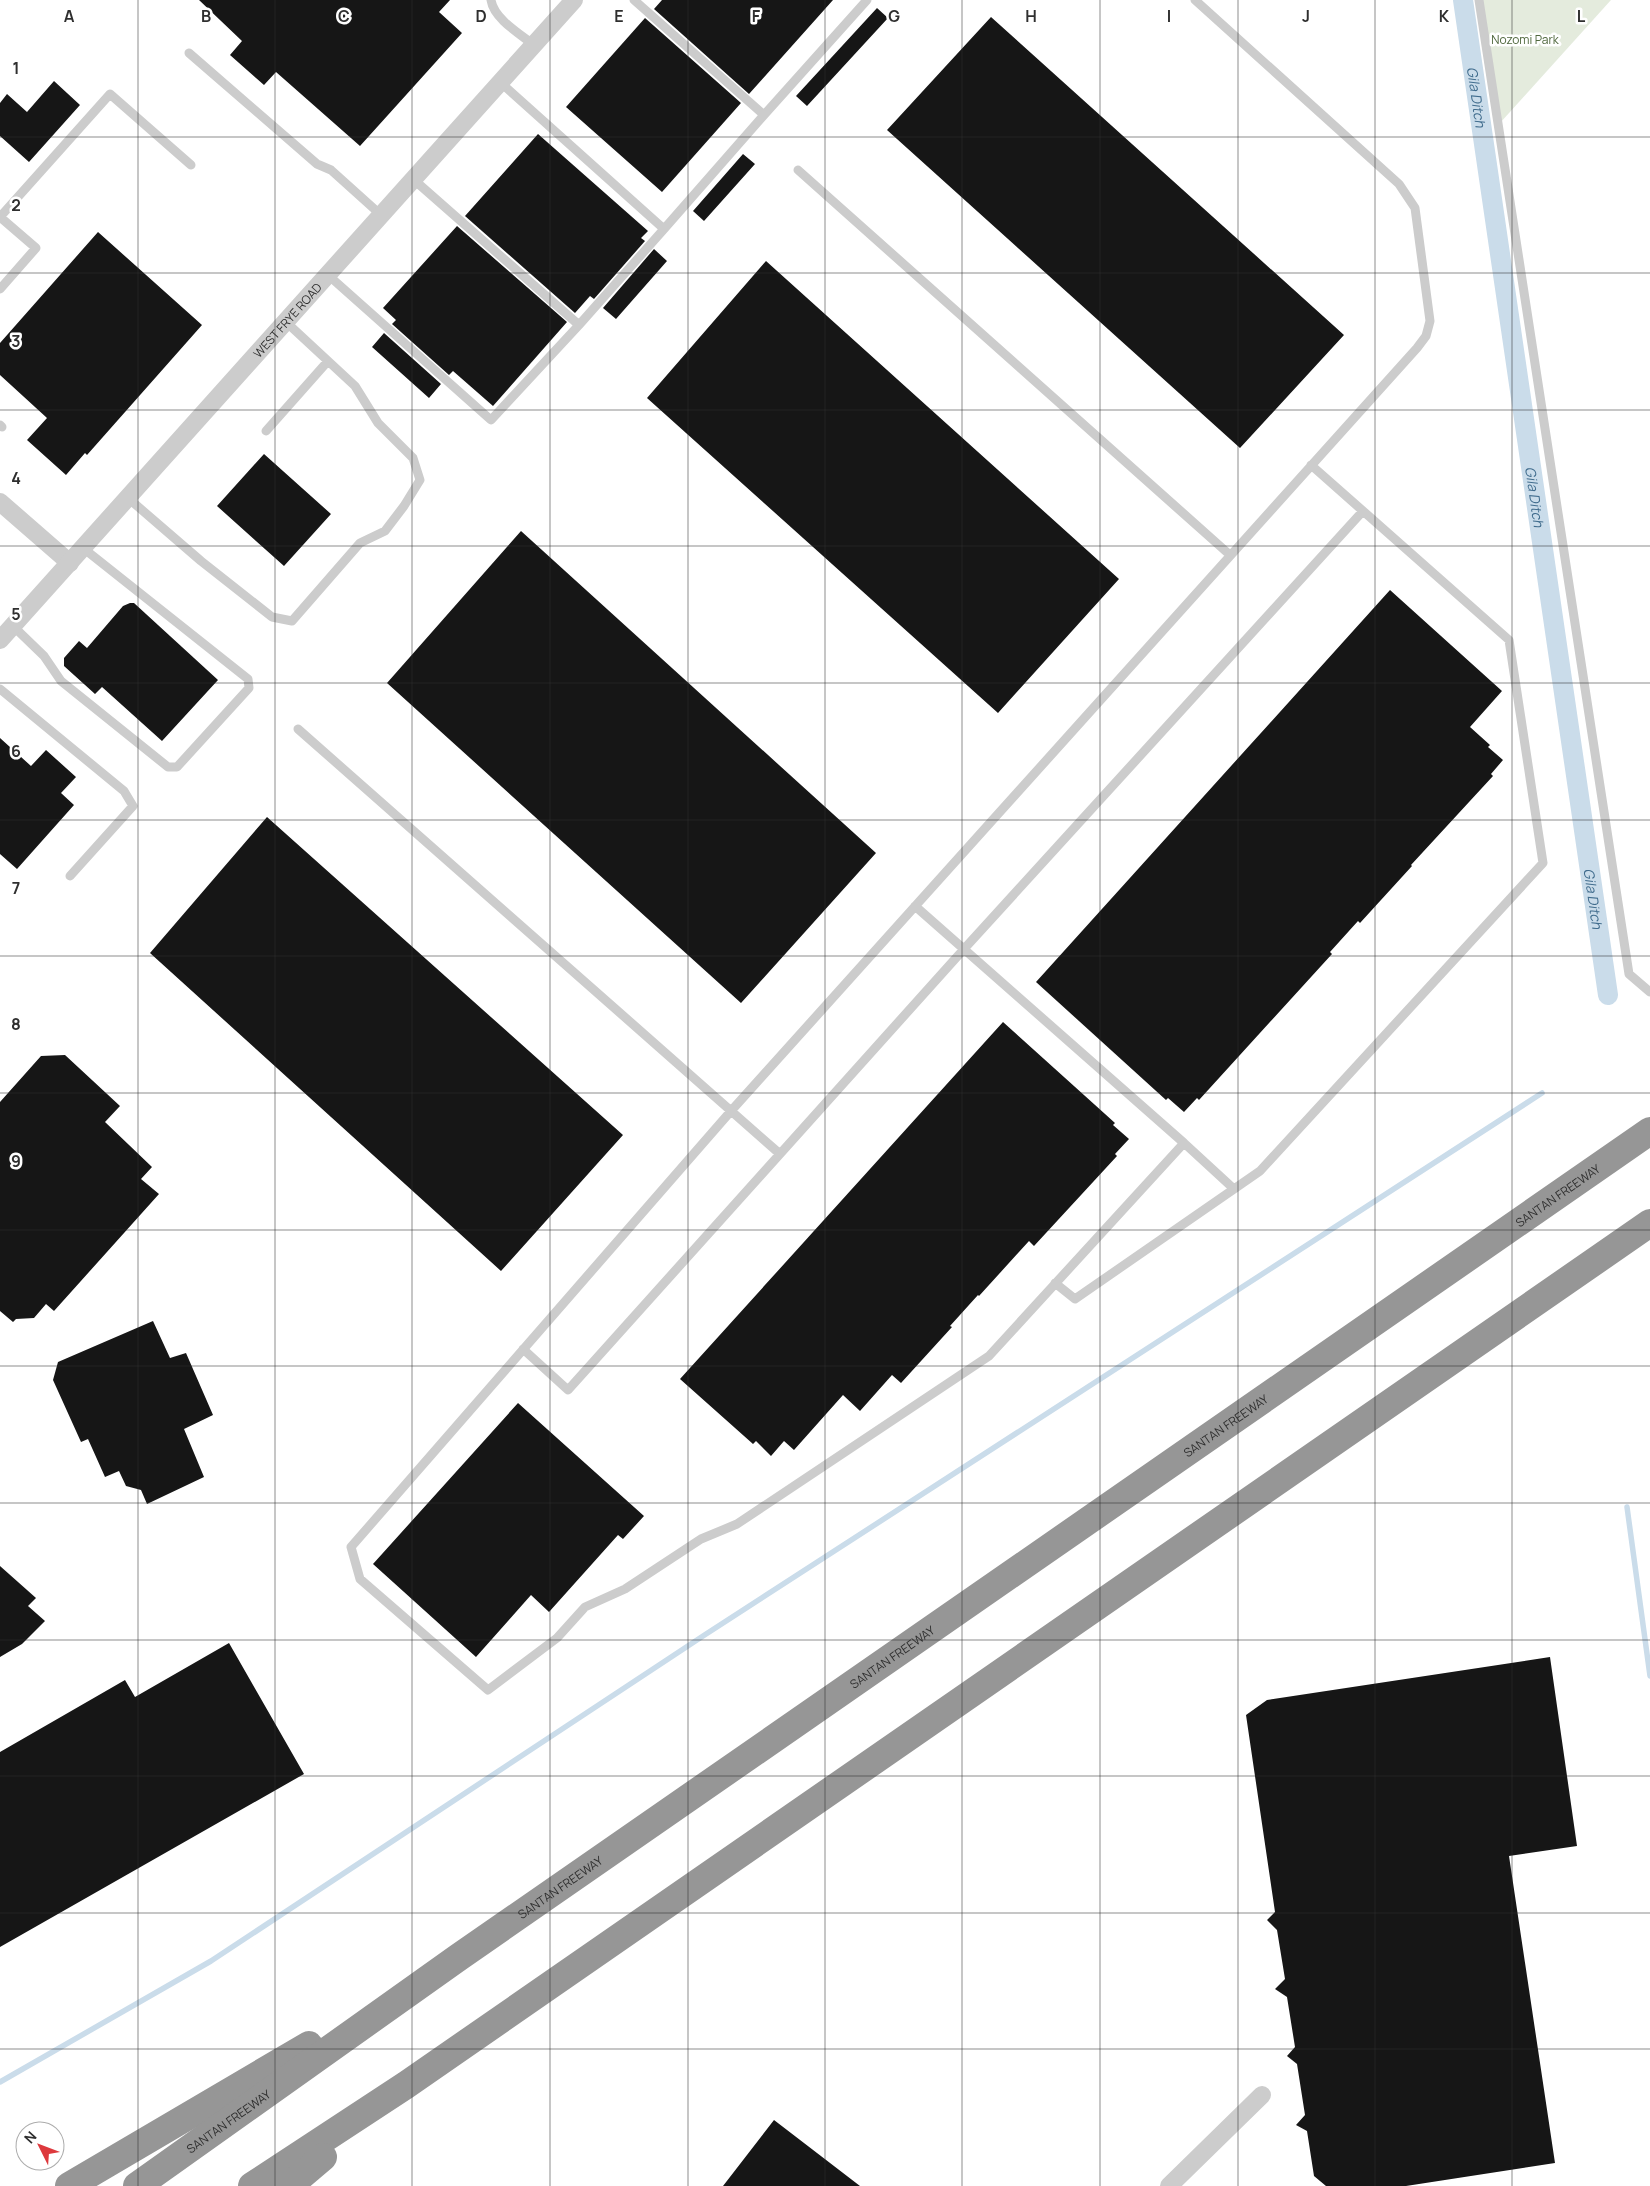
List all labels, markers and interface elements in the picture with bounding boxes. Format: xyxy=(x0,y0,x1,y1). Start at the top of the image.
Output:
text: A xyxy=(64,5,75,27)
text: B xyxy=(201,5,211,27)
text: C xyxy=(338,5,350,27)
text: D xyxy=(475,5,487,27)
text: E xyxy=(614,5,624,27)
text: F xyxy=(752,5,761,27)
text: G xyxy=(888,5,900,27)
text: H xyxy=(1025,5,1037,27)
text: I xyxy=(1167,5,1171,27)
text: J xyxy=(1302,5,1310,27)
text: K xyxy=(1439,5,1450,27)
text: L xyxy=(1577,5,1586,27)
park label: Nozomi Park xyxy=(1491,31,1560,48)
text: 1 xyxy=(12,57,20,79)
water label: Gila Ditch xyxy=(1463,65,1491,129)
text: 2 xyxy=(11,194,21,216)
street label: WEST FRYE ROAD xyxy=(249,279,325,361)
text: 3 xyxy=(11,330,21,352)
water label: Gila Ditch xyxy=(1522,465,1549,529)
text: 4 xyxy=(11,467,21,489)
text: 5 xyxy=(11,603,21,625)
text: 6 xyxy=(11,740,21,762)
water label: Gila Ditch xyxy=(1580,867,1608,931)
text: 7 xyxy=(12,877,20,899)
text: 8 xyxy=(11,1013,21,1035)
text: 9 xyxy=(11,1150,21,1172)
street label: SANTAN FREEWAY xyxy=(1512,1160,1604,1231)
street label: SANTAN FREEWAY xyxy=(1180,1390,1272,1461)
street label: SANTAN FREEWAY xyxy=(846,1621,938,1692)
street label: SANTAN FREEWAY xyxy=(514,1851,606,1922)
street label: SANTAN FREEWAY xyxy=(183,2085,274,2157)
north arrow xyxy=(15,2121,65,2171)
text: N xyxy=(20,2127,40,2147)

